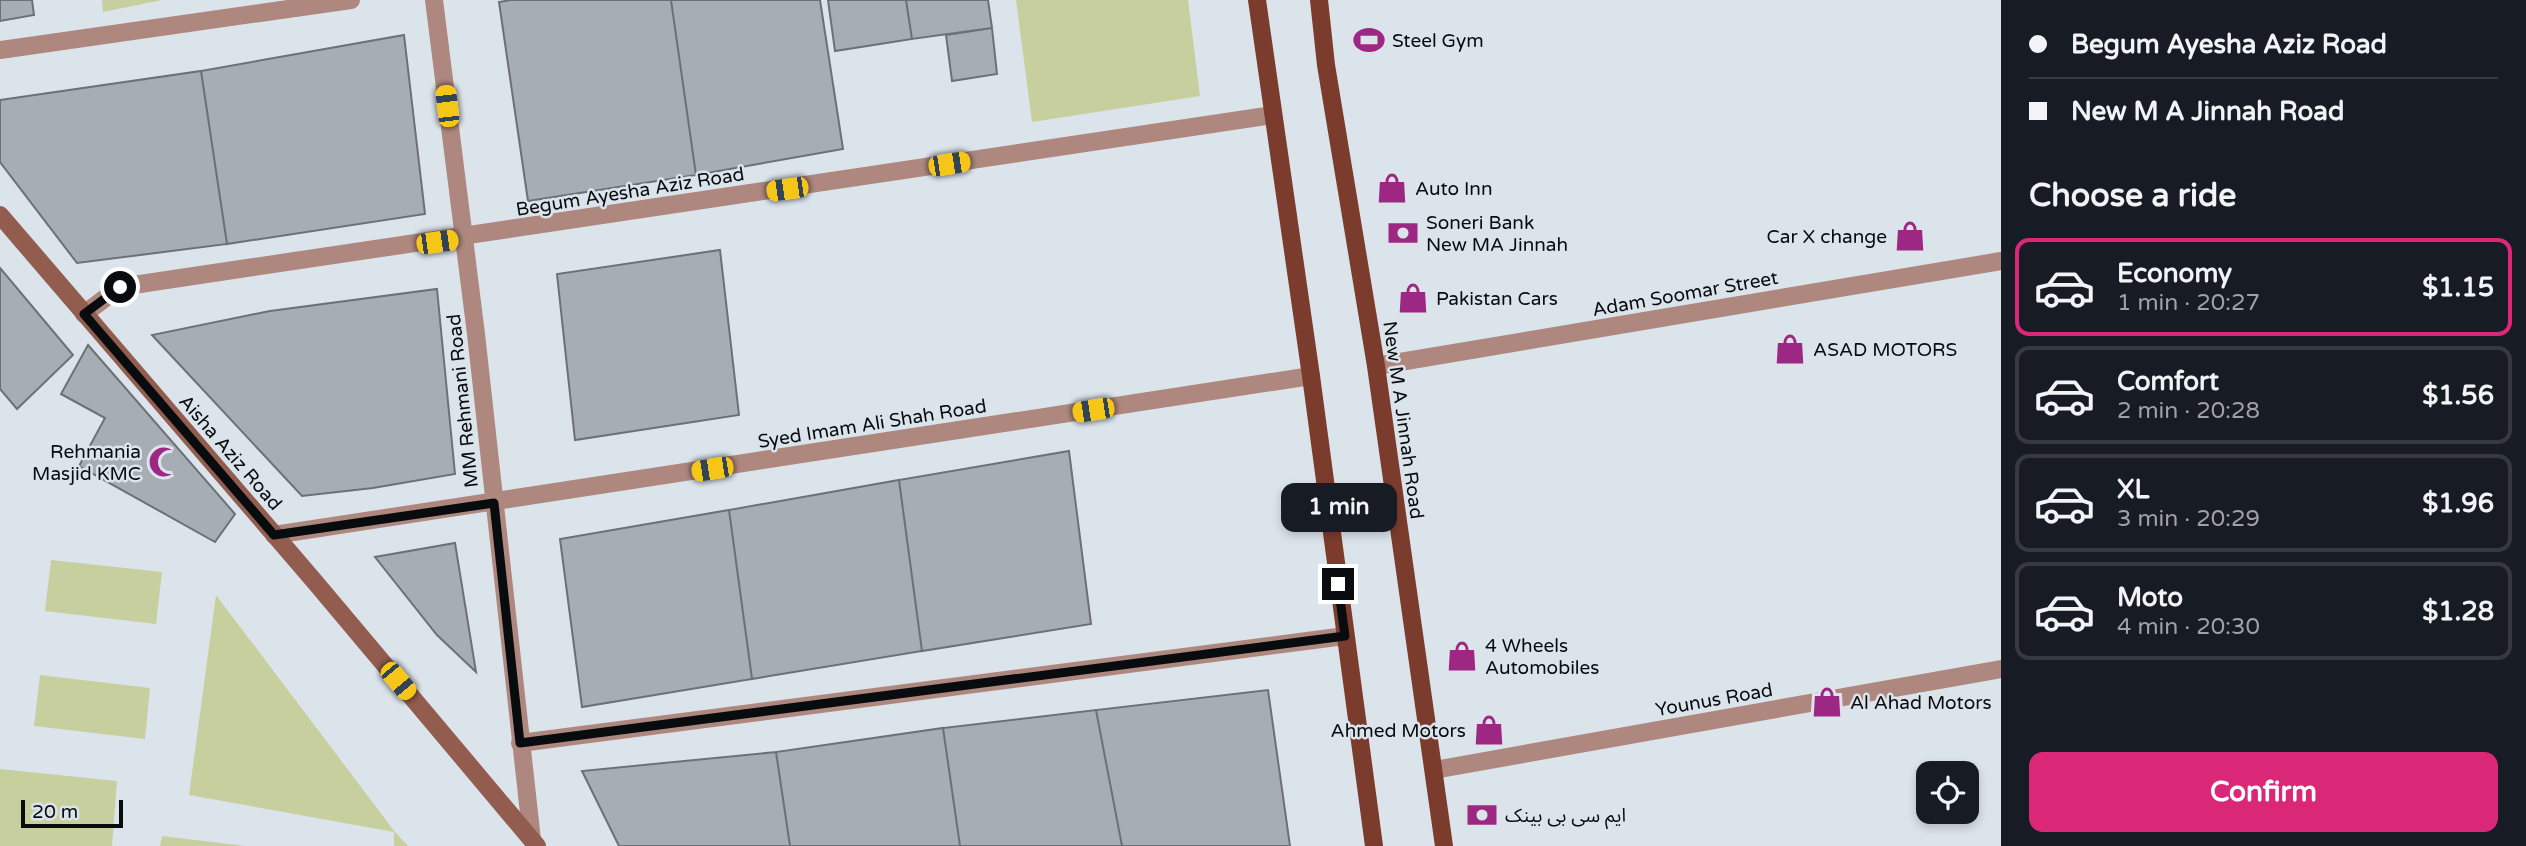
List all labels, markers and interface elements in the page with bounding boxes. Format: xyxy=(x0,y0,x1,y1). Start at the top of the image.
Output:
sports icon: Steel Gym xyxy=(1352,23,1386,57)
text: Begum Ayesha Aziz Road xyxy=(2071,29,2387,60)
place label: Steel Gym xyxy=(1392,30,1484,52)
car xyxy=(435,84,460,128)
text: New M A Jinnah Road xyxy=(2071,96,2344,127)
car xyxy=(927,150,972,178)
street label: Begum Ayesha Aziz Road xyxy=(514,163,746,221)
shop icon: Auto Inn xyxy=(1375,171,1409,205)
car xyxy=(765,176,810,202)
text: Choose a ride xyxy=(2029,177,2236,215)
place label: Auto Inn xyxy=(1415,178,1492,200)
place label: Soneri Bank New MA Jinnah xyxy=(1426,212,1568,256)
bank icon: Soneri Bank New MA Jinnah xyxy=(1386,216,1420,250)
shop icon: Car X change xyxy=(1893,219,1927,253)
place label: Car X change xyxy=(1767,226,1887,248)
car xyxy=(415,229,460,255)
icon: car xyxy=(2033,256,2096,319)
text: Economy xyxy=(2117,258,2232,289)
street label: Adam Soomar Street xyxy=(1590,267,1780,321)
route start xyxy=(104,271,136,303)
text: $1.15 xyxy=(2422,272,2494,303)
shop icon: Pakistan Cars xyxy=(1396,281,1430,315)
place label: Pakistan Cars xyxy=(1436,288,1558,310)
text: 1 min · 20:27 xyxy=(2117,289,2260,317)
street label: MM Rehmani Road xyxy=(443,313,483,489)
street label: New M A Jinnah Road xyxy=(1378,320,1428,521)
shop icon: ASAD MOTORS xyxy=(1773,332,1807,366)
place label: ASAD MOTORS xyxy=(1813,339,1957,361)
icon: car xyxy=(2033,364,2096,427)
text: Comfort xyxy=(2117,366,2219,397)
text: $1.56 xyxy=(2422,380,2494,411)
street label: Aisha Aziz Road xyxy=(174,390,286,515)
street label: Syed Imam Ali Shah Road xyxy=(756,395,988,453)
car xyxy=(1071,396,1116,424)
text: 2 min · 20:28 xyxy=(2117,397,2260,425)
place label: Rehmania Masjid KMC xyxy=(32,441,141,485)
mosque icon: Rehmania Masjid KMC xyxy=(147,445,181,479)
car xyxy=(690,455,735,483)
icon: car xyxy=(2033,472,2096,535)
text: XL xyxy=(2117,474,2149,505)
callout: 1 min xyxy=(1280,482,1396,532)
text: $1.96 xyxy=(2422,488,2494,519)
text: 1 min xyxy=(1308,493,1370,521)
text: 3 min · 20:29 xyxy=(2117,505,2260,533)
route end xyxy=(1322,568,1354,600)
icon: car xyxy=(2033,580,2096,643)
text: Moto xyxy=(2117,582,2183,613)
text: $1.28 xyxy=(2422,596,2494,627)
text: 4 min · 20:30 xyxy=(2117,613,2260,641)
place label: 4 Wheels Automobiles xyxy=(1485,635,1599,679)
shop icon: 4 Wheels Automobiles xyxy=(1445,639,1479,673)
car xyxy=(377,658,420,704)
street label: Younus Road xyxy=(1654,679,1775,721)
shop icon: Al Ahad Motors xyxy=(1810,685,1844,719)
place label: Al Ahad Motors xyxy=(1850,692,1992,714)
shop icon: Ahmed Motors xyxy=(1472,713,1506,747)
place label: Ahmed Motors xyxy=(1331,720,1466,742)
button: Confirm xyxy=(2029,752,2498,832)
map controls xyxy=(1916,761,1979,824)
button: locate xyxy=(1916,761,1979,824)
scale bar xyxy=(21,797,122,829)
bank icon: ایم سی بی بینک xyxy=(1465,798,1499,832)
text: 20 m xyxy=(32,801,78,823)
place label: ایم سی بی بینک xyxy=(1505,805,1626,830)

